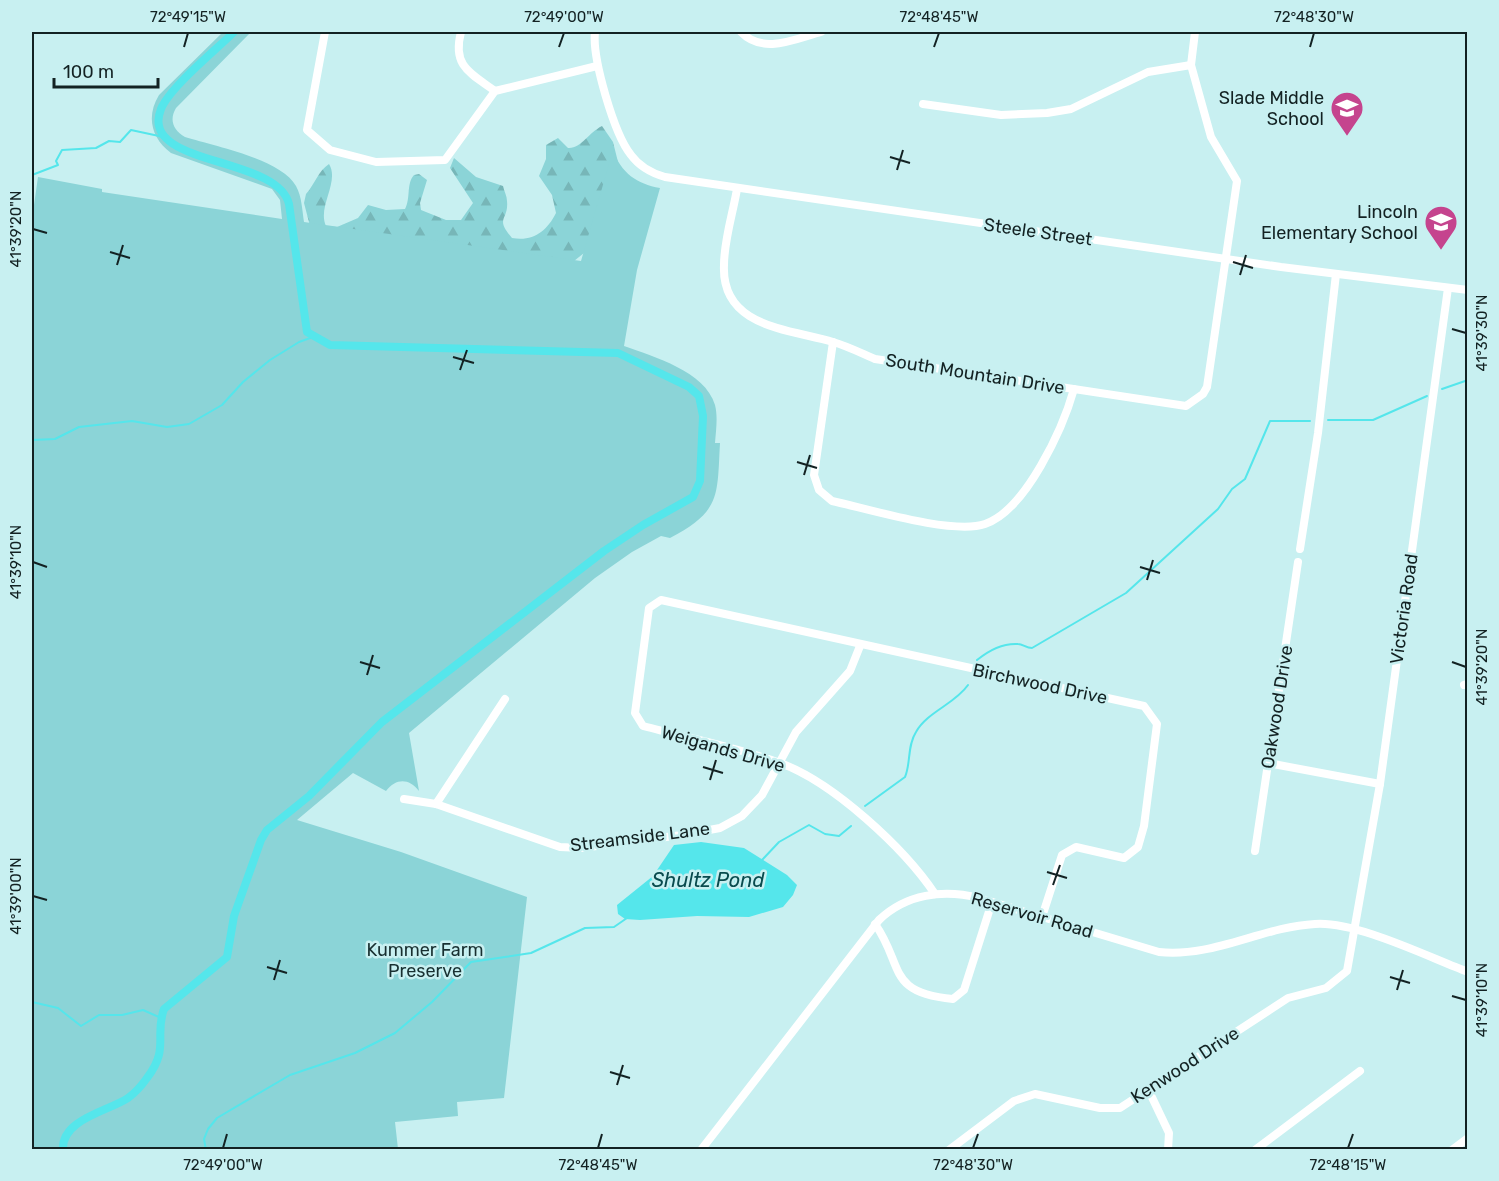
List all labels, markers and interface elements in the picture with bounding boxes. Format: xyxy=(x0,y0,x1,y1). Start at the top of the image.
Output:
text: 72°49'15"W xyxy=(150,8,226,26)
text: 72°49'00"W xyxy=(524,8,604,26)
text: 72°48'45"W xyxy=(900,8,978,26)
text: 72°48'30"W xyxy=(1274,8,1354,26)
scale bar xyxy=(54,51,158,89)
text: 100 m xyxy=(63,61,114,83)
place label: Slade Middle School xyxy=(1219,87,1324,130)
school or university icon: Slade Middle School xyxy=(1329,90,1365,137)
text: 41°39'20"N xyxy=(7,191,25,267)
place label: Lincoln Elementary School xyxy=(1261,201,1418,244)
school or university icon: Lincoln Elementary School xyxy=(1423,204,1459,251)
street label: Steele Street xyxy=(982,214,1094,250)
text: 41°39'30"N xyxy=(1473,294,1491,372)
street label: South Mountain Drive xyxy=(884,349,1066,399)
text: 41°39'10"N xyxy=(7,525,25,599)
street label: Victoria Road xyxy=(1385,552,1423,666)
text: 41°39'20"N xyxy=(1473,629,1491,705)
street label: Oakwood Drive xyxy=(1256,644,1298,770)
street label: Birchwood Drive xyxy=(971,659,1109,709)
street label: Weigands Drive xyxy=(659,721,787,777)
street label: Streamside Lane xyxy=(569,818,711,856)
text: 41°39'00"N xyxy=(7,857,25,935)
water label: Shultz Pond xyxy=(652,868,765,892)
street label: Reservoir Road xyxy=(969,887,1095,943)
park label: Kummer Farm Preserve xyxy=(367,939,483,982)
text: 41°39'10"N xyxy=(1473,963,1491,1037)
street label: Kenwood Drive xyxy=(1127,1022,1243,1108)
text: 72°49'00"W xyxy=(183,1156,263,1174)
text: 72°48'45"W xyxy=(559,1156,637,1174)
text: 72°48'30"W xyxy=(933,1156,1013,1174)
text: 72°48'15"W xyxy=(1310,1156,1386,1174)

